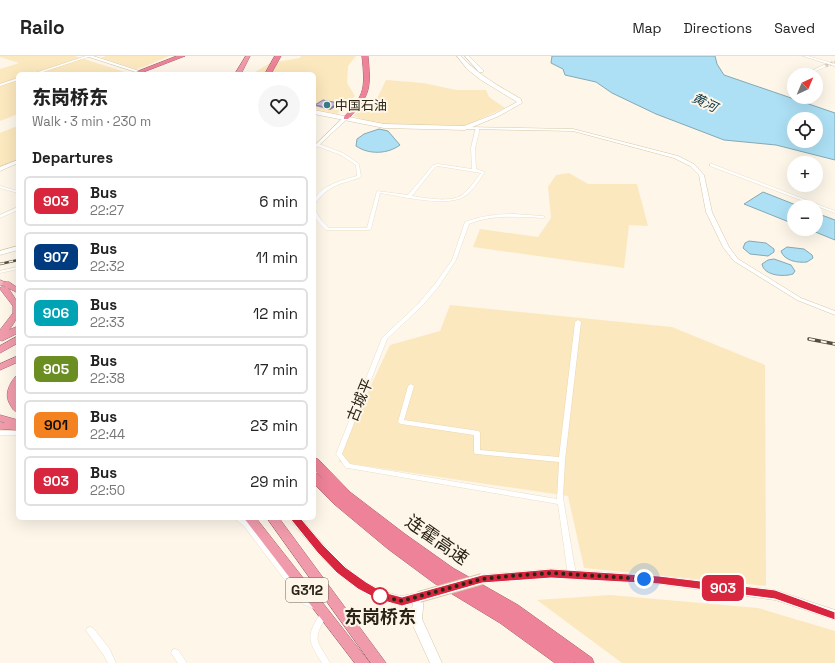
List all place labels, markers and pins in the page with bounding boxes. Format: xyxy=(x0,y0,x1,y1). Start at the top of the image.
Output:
place label: 中国石油 xyxy=(335,97,387,114)
marker: 中国石油 xyxy=(322,100,332,110)
marker: 东岗桥东 xyxy=(371,587,389,605)
place label: 东岗桥东 xyxy=(344,605,416,628)

